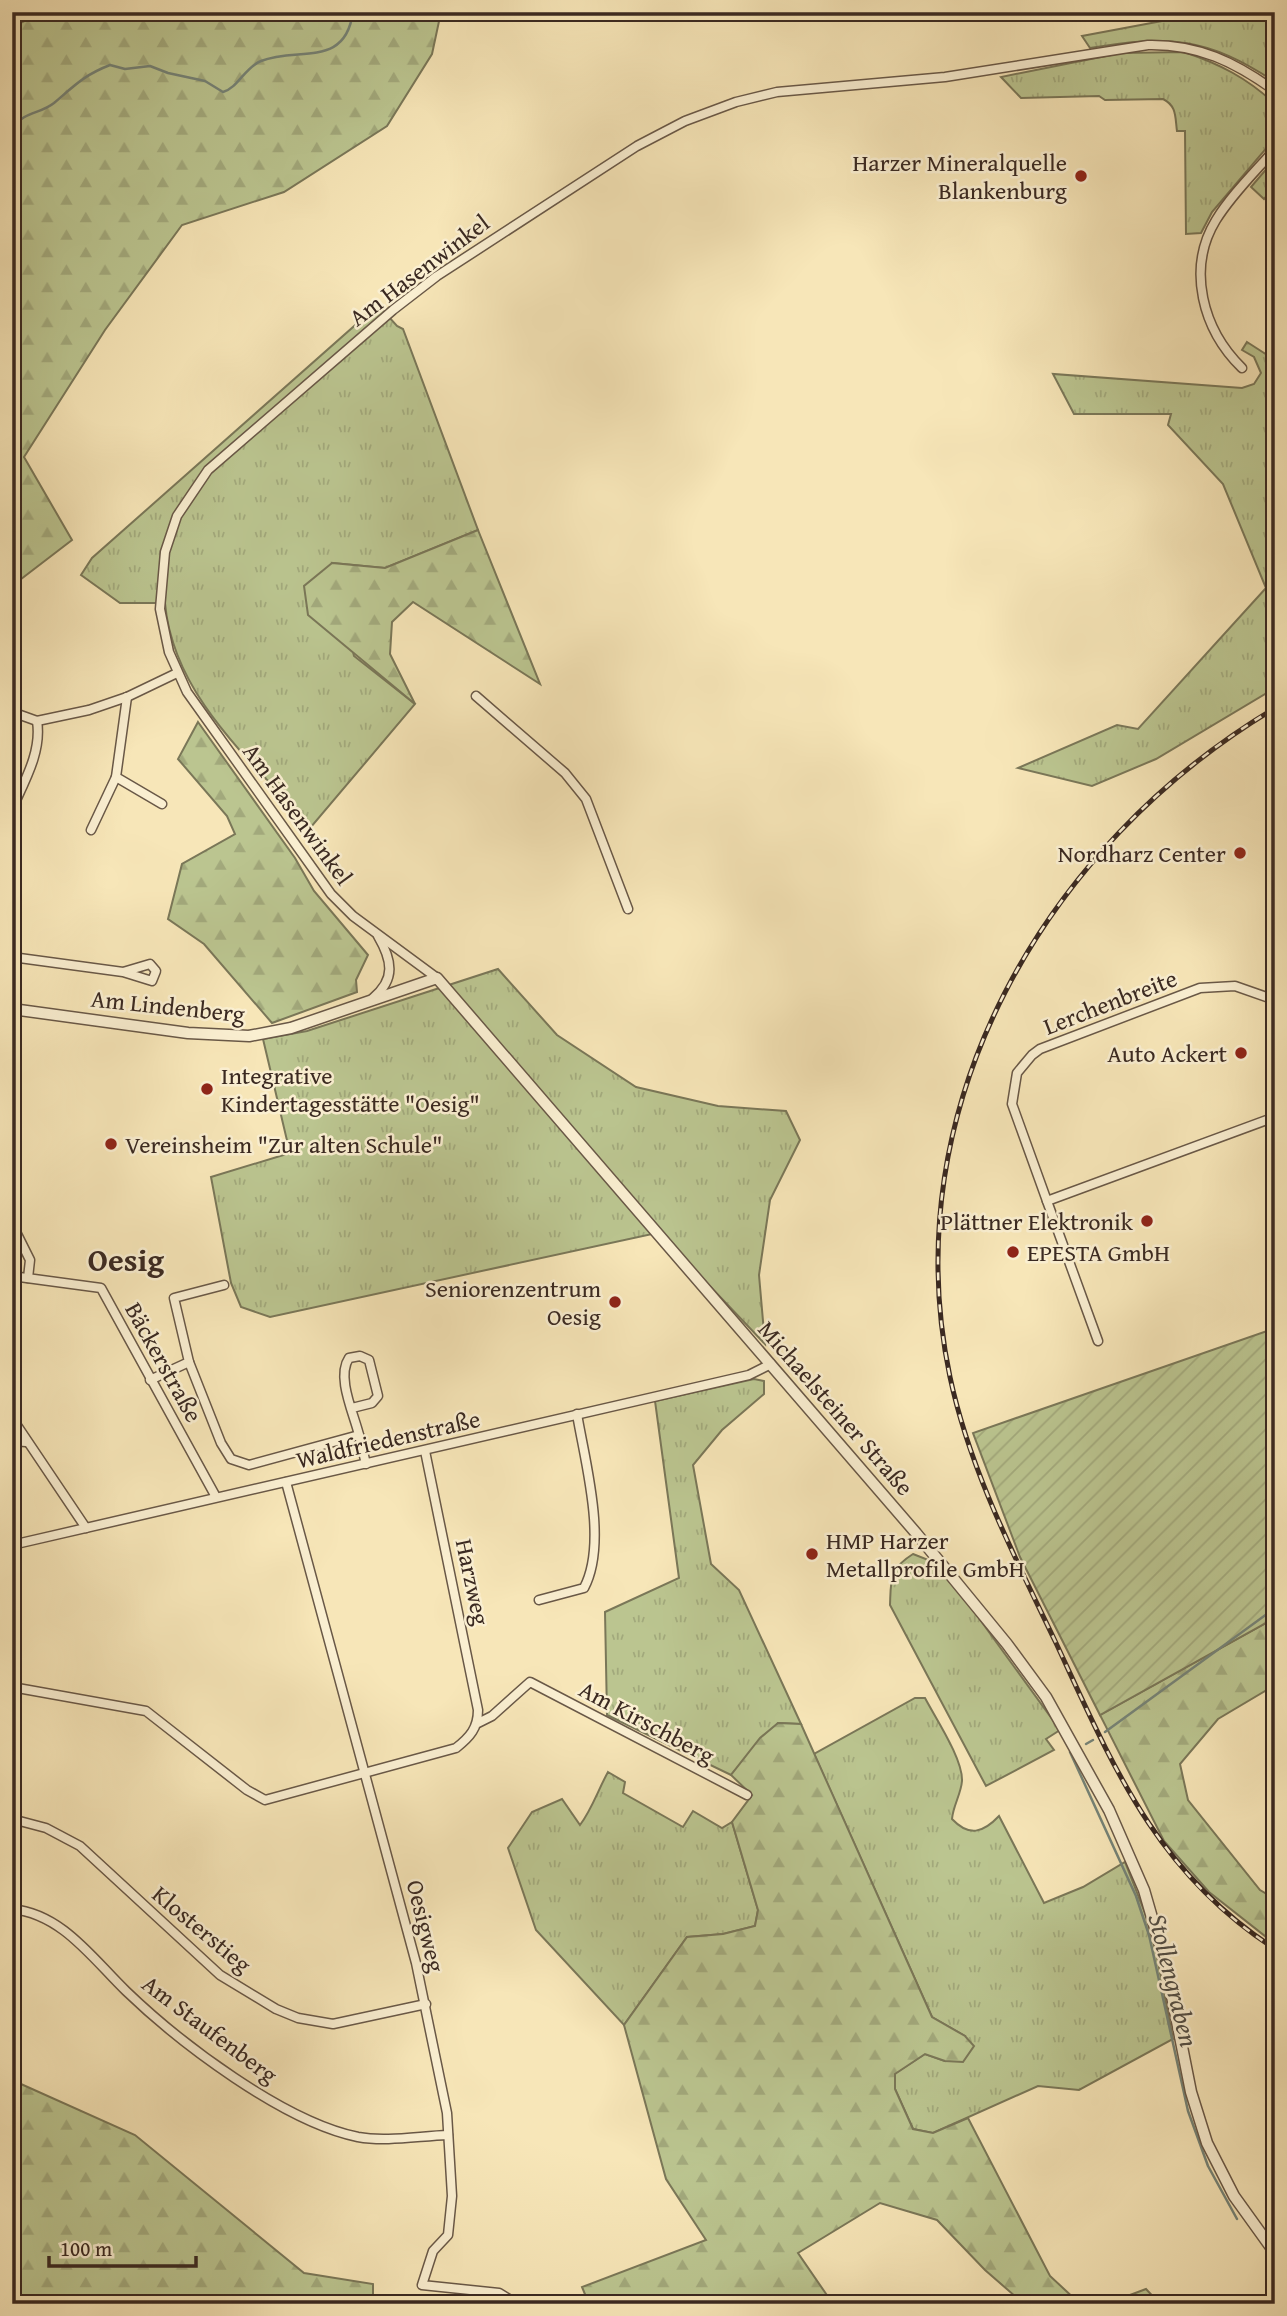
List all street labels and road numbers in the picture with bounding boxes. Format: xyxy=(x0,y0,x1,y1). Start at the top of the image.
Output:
street label: Am Hasenwinkel xyxy=(341,205,497,335)
street label: Am Hasenwinkel xyxy=(234,736,362,892)
street label: Lerchenbreite xyxy=(1038,960,1182,1044)
street label: Am Lindenberg xyxy=(89,981,247,1031)
street label: Bäckerstraße xyxy=(117,1296,211,1428)
street label: Michaelsteiner Straße xyxy=(750,1313,922,1503)
street label: Waldfriedenstraße xyxy=(293,1401,483,1477)
street label: Harzweg xyxy=(447,1536,499,1628)
street label: Am Kirschberg xyxy=(573,1672,721,1772)
street label: Oesigweg xyxy=(398,1876,454,1976)
street label: Klosterstieg xyxy=(145,1877,259,1981)
street label: Am Staufenberg xyxy=(135,1966,285,2092)

